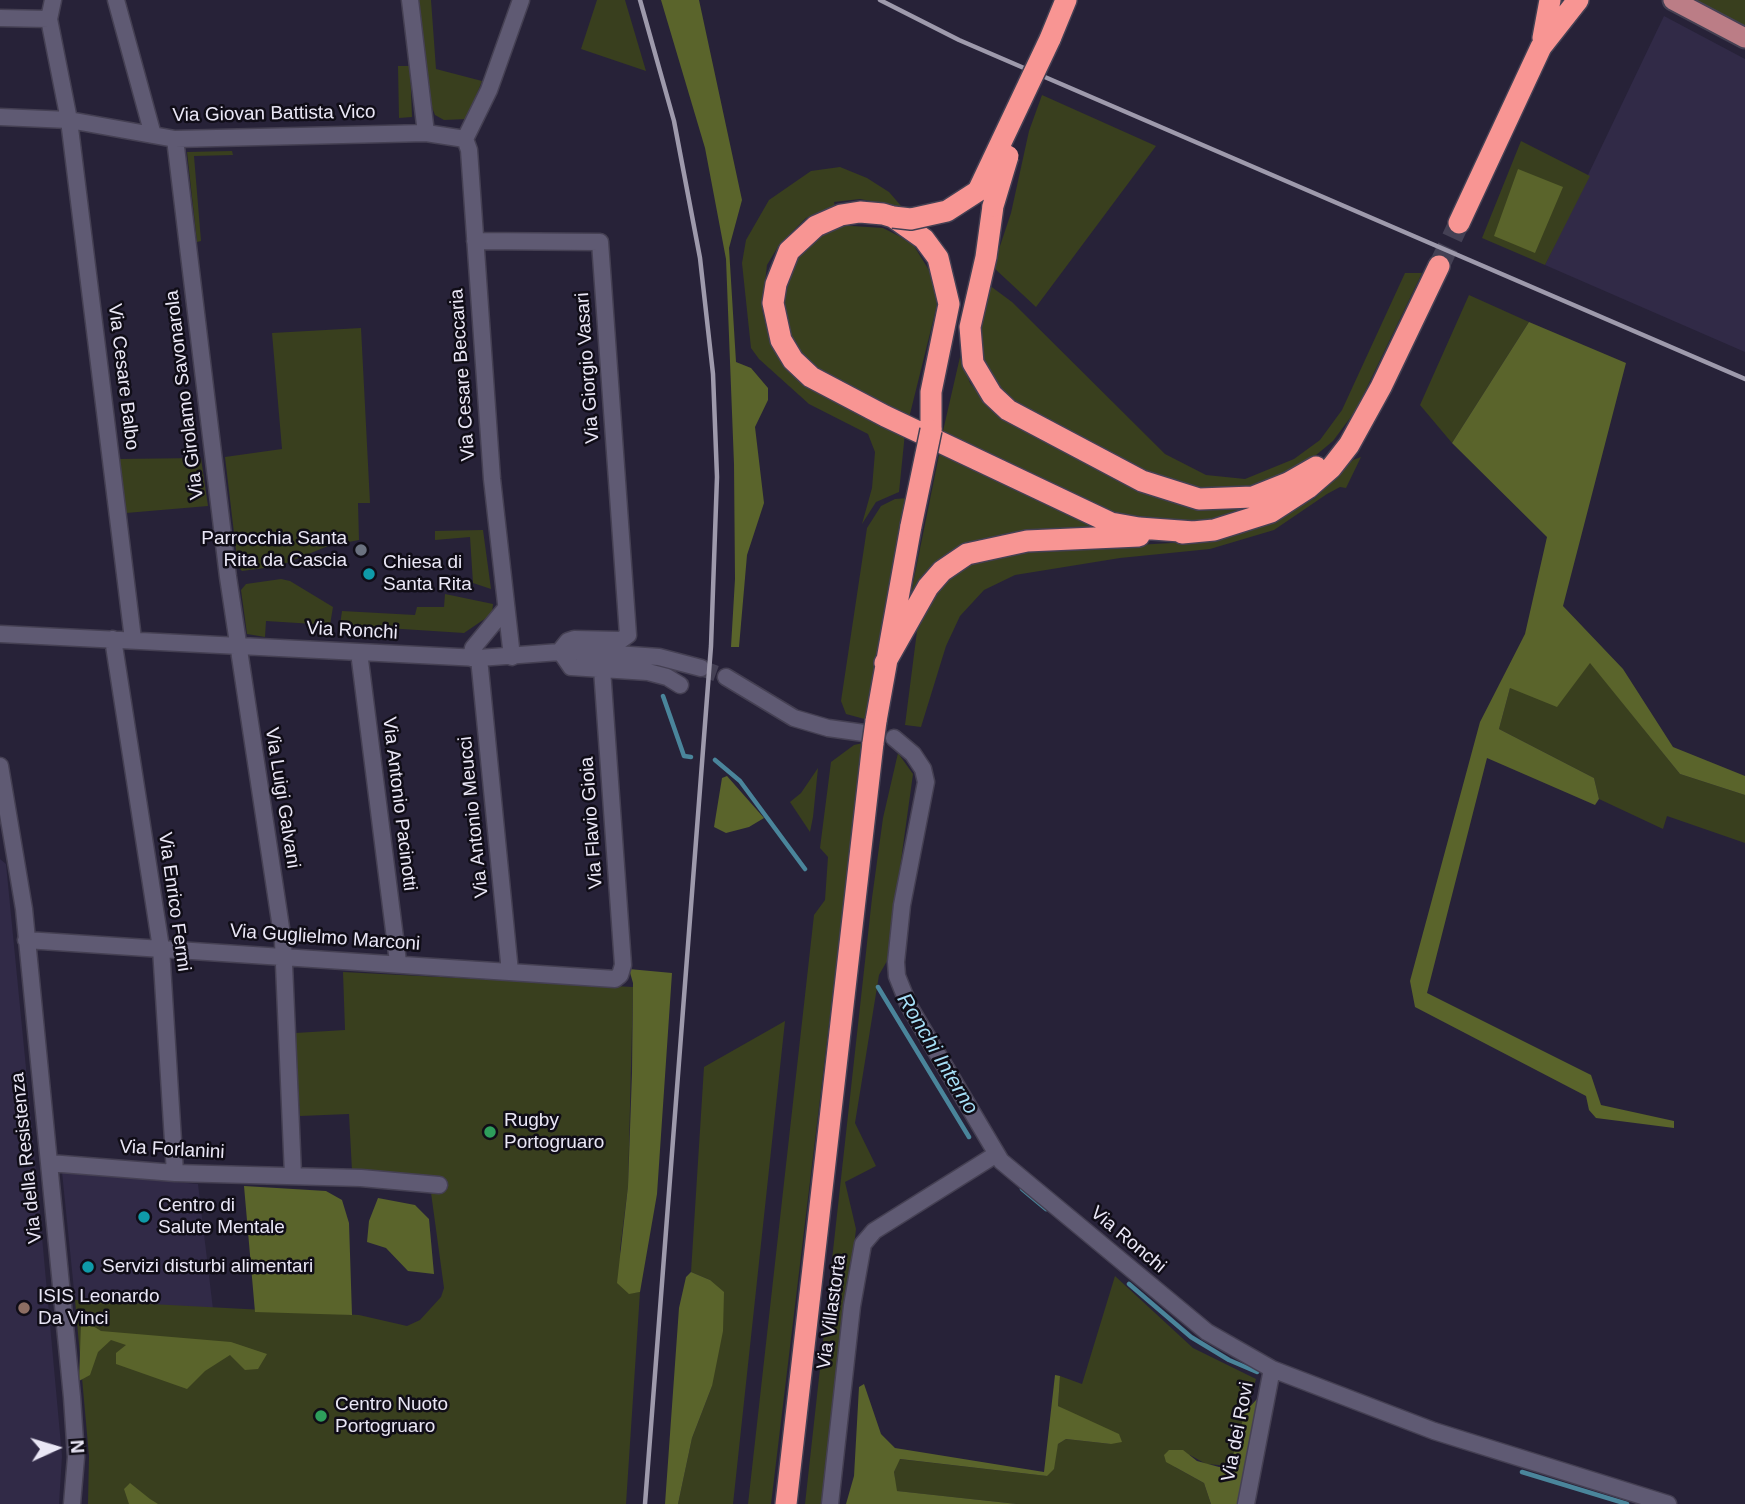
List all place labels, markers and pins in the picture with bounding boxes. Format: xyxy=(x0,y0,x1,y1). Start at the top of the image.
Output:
place label: Parrocchia Santa Rita da Cascia xyxy=(201,528,347,572)
marker: Parrocchia Santa Rita da Cascia xyxy=(353,542,369,558)
place label: Chiesa di Santa Rita xyxy=(383,552,472,596)
marker: Chiesa di Santa Rita xyxy=(361,566,377,582)
place label: Rugby Portogruaro xyxy=(504,1110,604,1154)
marker: Rugby Portogruaro xyxy=(482,1124,498,1140)
place label: Centro di Salute Mentale xyxy=(158,1195,285,1239)
marker: Centro di Salute Mentale xyxy=(136,1209,152,1225)
place label: Servizi disturbi alimentari xyxy=(102,1256,313,1278)
marker: Servizi disturbi alimentari xyxy=(80,1259,96,1275)
place label: ISIS Leonardo Da Vinci xyxy=(38,1286,159,1330)
marker: ISIS Leonardo Da Vinci xyxy=(16,1300,32,1316)
place label: Centro Nuoto Portogruaro xyxy=(335,1394,448,1438)
marker: Centro Nuoto Portogruaro xyxy=(313,1408,329,1424)

